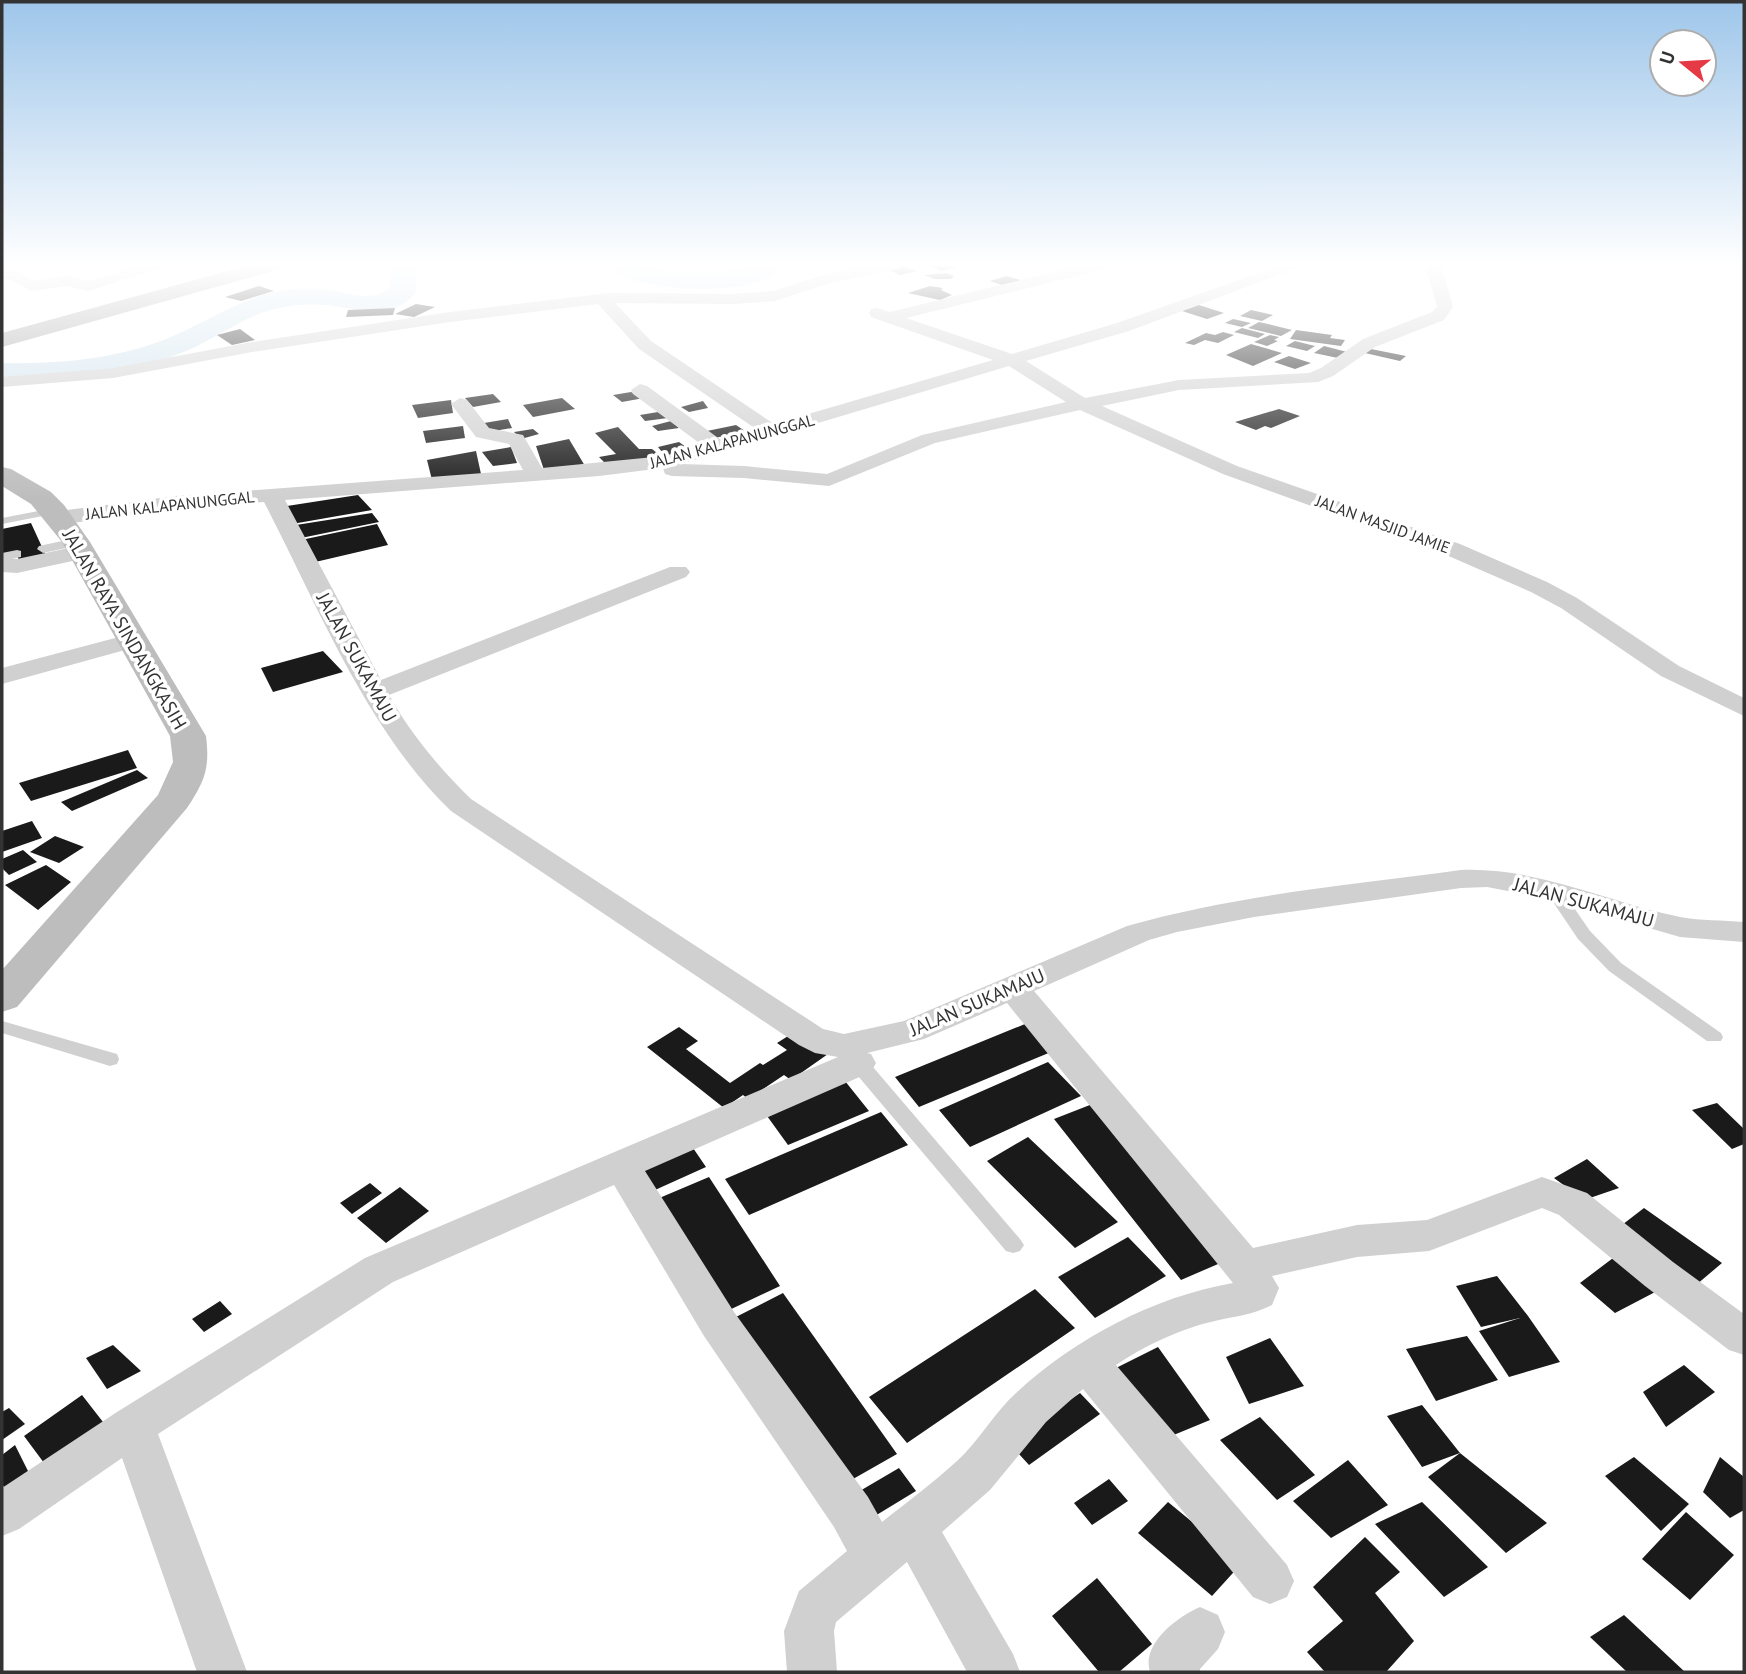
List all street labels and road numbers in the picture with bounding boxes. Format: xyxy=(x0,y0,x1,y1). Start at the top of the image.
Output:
street label: JALAN KALAPANUNGGAL xyxy=(647,409,817,473)
street label: JALAN KALAPANUNGGAL xyxy=(84,486,255,524)
street label: JALAN MASJID JAMIE xyxy=(1312,490,1453,558)
street label: JALAN RAYA SINDANGKASIH xyxy=(57,524,192,733)
street label: JALAN SUKAMAJU xyxy=(311,587,402,726)
street label: JALAN SUKAMAJU xyxy=(1510,871,1657,932)
street label: JALAN SUKAMAJU xyxy=(905,963,1048,1042)

